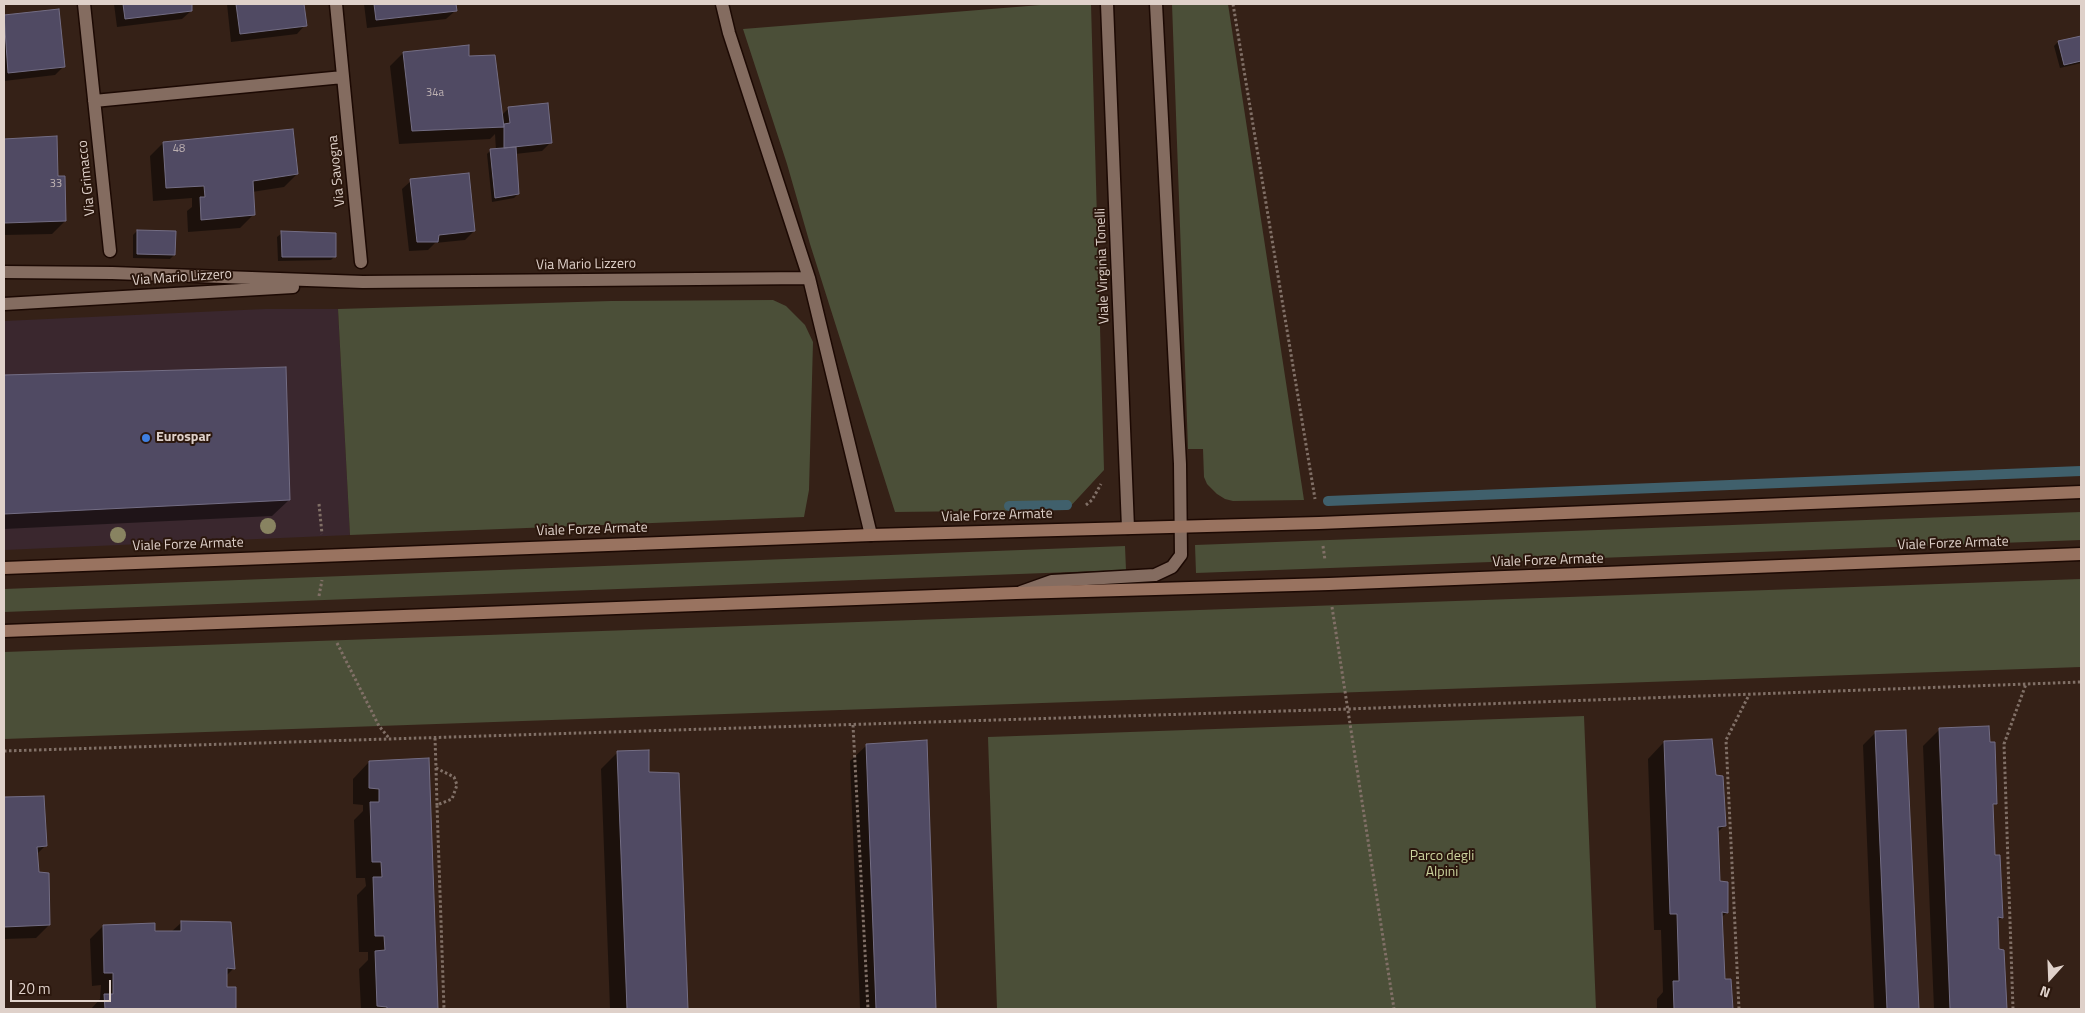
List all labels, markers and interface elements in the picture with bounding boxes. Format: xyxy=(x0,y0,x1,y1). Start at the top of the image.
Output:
house number: 34a xyxy=(426,86,444,100)
street label: Via Savogna xyxy=(325,135,349,207)
street label: Via Grimacco xyxy=(75,139,99,217)
house number: 48 xyxy=(173,142,185,156)
house number: 33 xyxy=(50,177,62,191)
street label: Viale Virginia Tonelli xyxy=(1093,208,1113,324)
street label: Via Mario Lizzero xyxy=(536,256,636,274)
street label: Via Mario Lizzero xyxy=(131,266,233,290)
place label: Eurospar xyxy=(156,430,211,446)
marker: Eurospar xyxy=(140,432,152,444)
street label: Viale Forze Armate xyxy=(941,506,1053,526)
street label: Viale Forze Armate xyxy=(536,520,648,540)
street label: Viale Forze Armate xyxy=(1897,534,2009,554)
street label: Viale Forze Armate xyxy=(132,535,244,555)
street label: Viale Forze Armate xyxy=(1492,551,1604,571)
park label: Parco degli Alpini xyxy=(1410,849,1474,882)
north arrow xyxy=(2025,953,2075,1003)
scale bar xyxy=(12,970,114,1002)
text: 20 m xyxy=(18,977,51,1000)
text: N xyxy=(2037,981,2053,1004)

